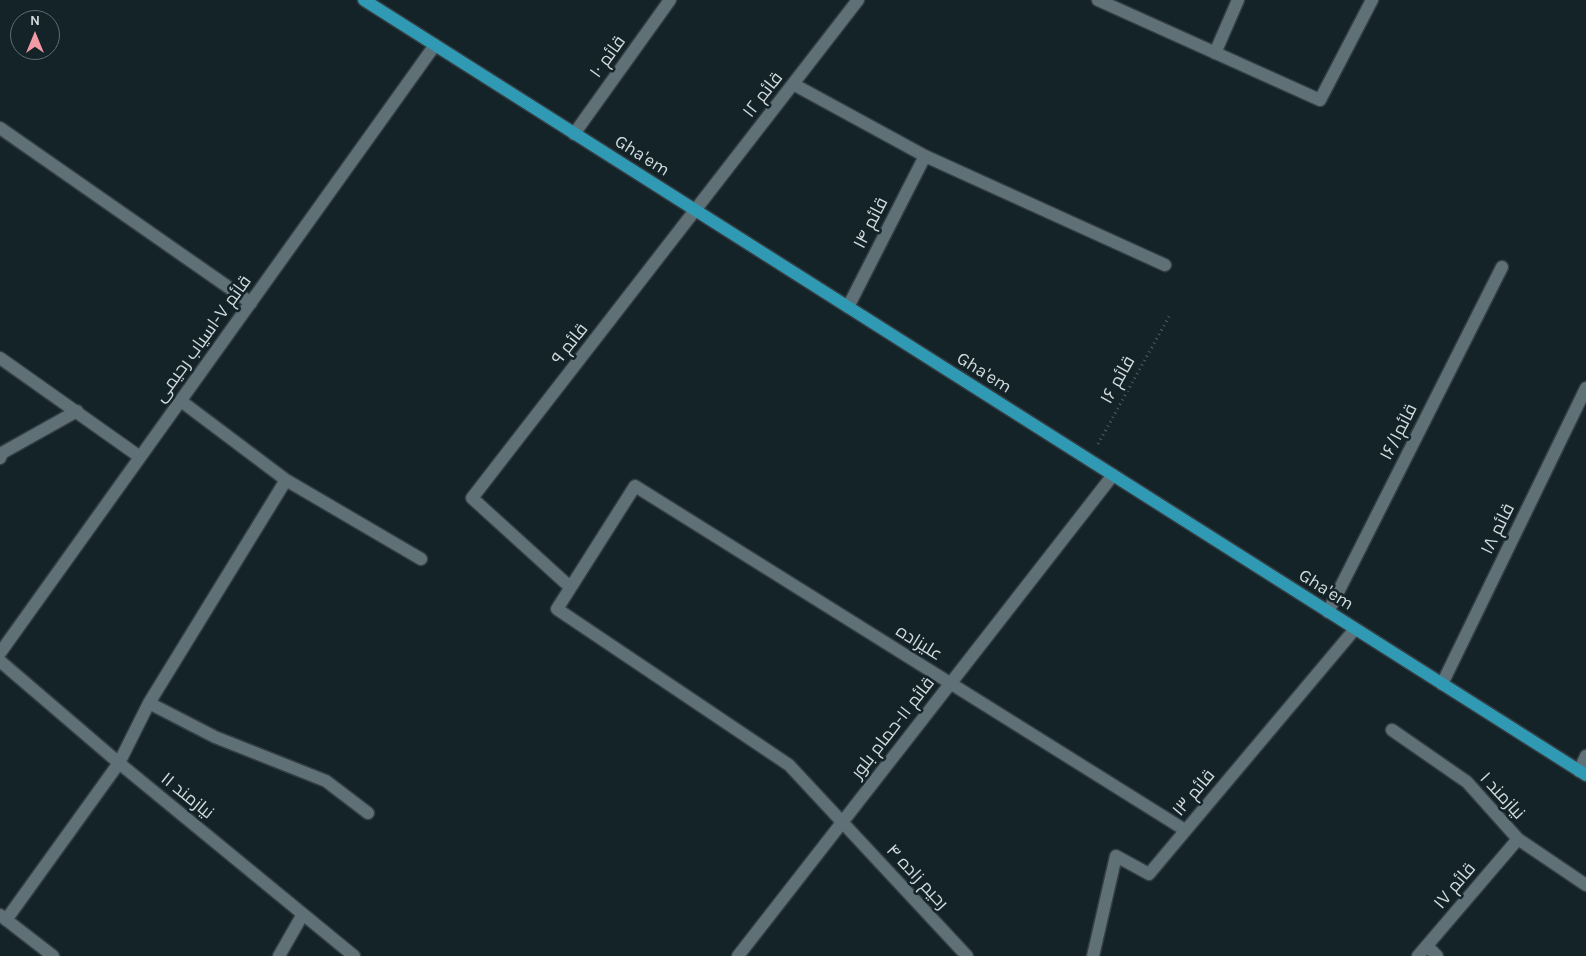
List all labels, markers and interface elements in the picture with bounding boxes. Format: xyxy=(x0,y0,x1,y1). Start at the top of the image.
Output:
north arrow xyxy=(10,10,60,60)
text: N xyxy=(30,12,40,29)
street label: قائم ۱۰ xyxy=(585,32,631,82)
street label: قائم ۱۲ xyxy=(738,68,788,122)
street label: Gha'em xyxy=(610,131,674,181)
street label: قائم ۱۴ xyxy=(849,194,893,252)
street label: قائم ۷-اسیاب رحیمی xyxy=(150,271,256,407)
street label: قائم ۹ xyxy=(547,319,593,369)
street label: Gha'em xyxy=(952,348,1016,398)
street label: قائم ۱۶ xyxy=(1096,352,1140,408)
street label: قائم۱۶/۱ xyxy=(1376,400,1422,464)
street label: قائم ۱۸ xyxy=(1476,500,1520,558)
street label: Gha'em xyxy=(1294,565,1358,615)
street label: علیزاده xyxy=(892,620,946,666)
street label: قائم ۱۱-حمام بلور xyxy=(847,673,939,783)
street label: قائم ۱۳ xyxy=(1168,765,1220,821)
street label: نیازمند ۱۱ xyxy=(156,768,218,824)
street label: نیازمند ۱ xyxy=(1475,768,1529,824)
street label: رحیم زاده ۴ xyxy=(881,840,953,914)
street label: قائم ۱۷ xyxy=(1429,858,1481,914)

